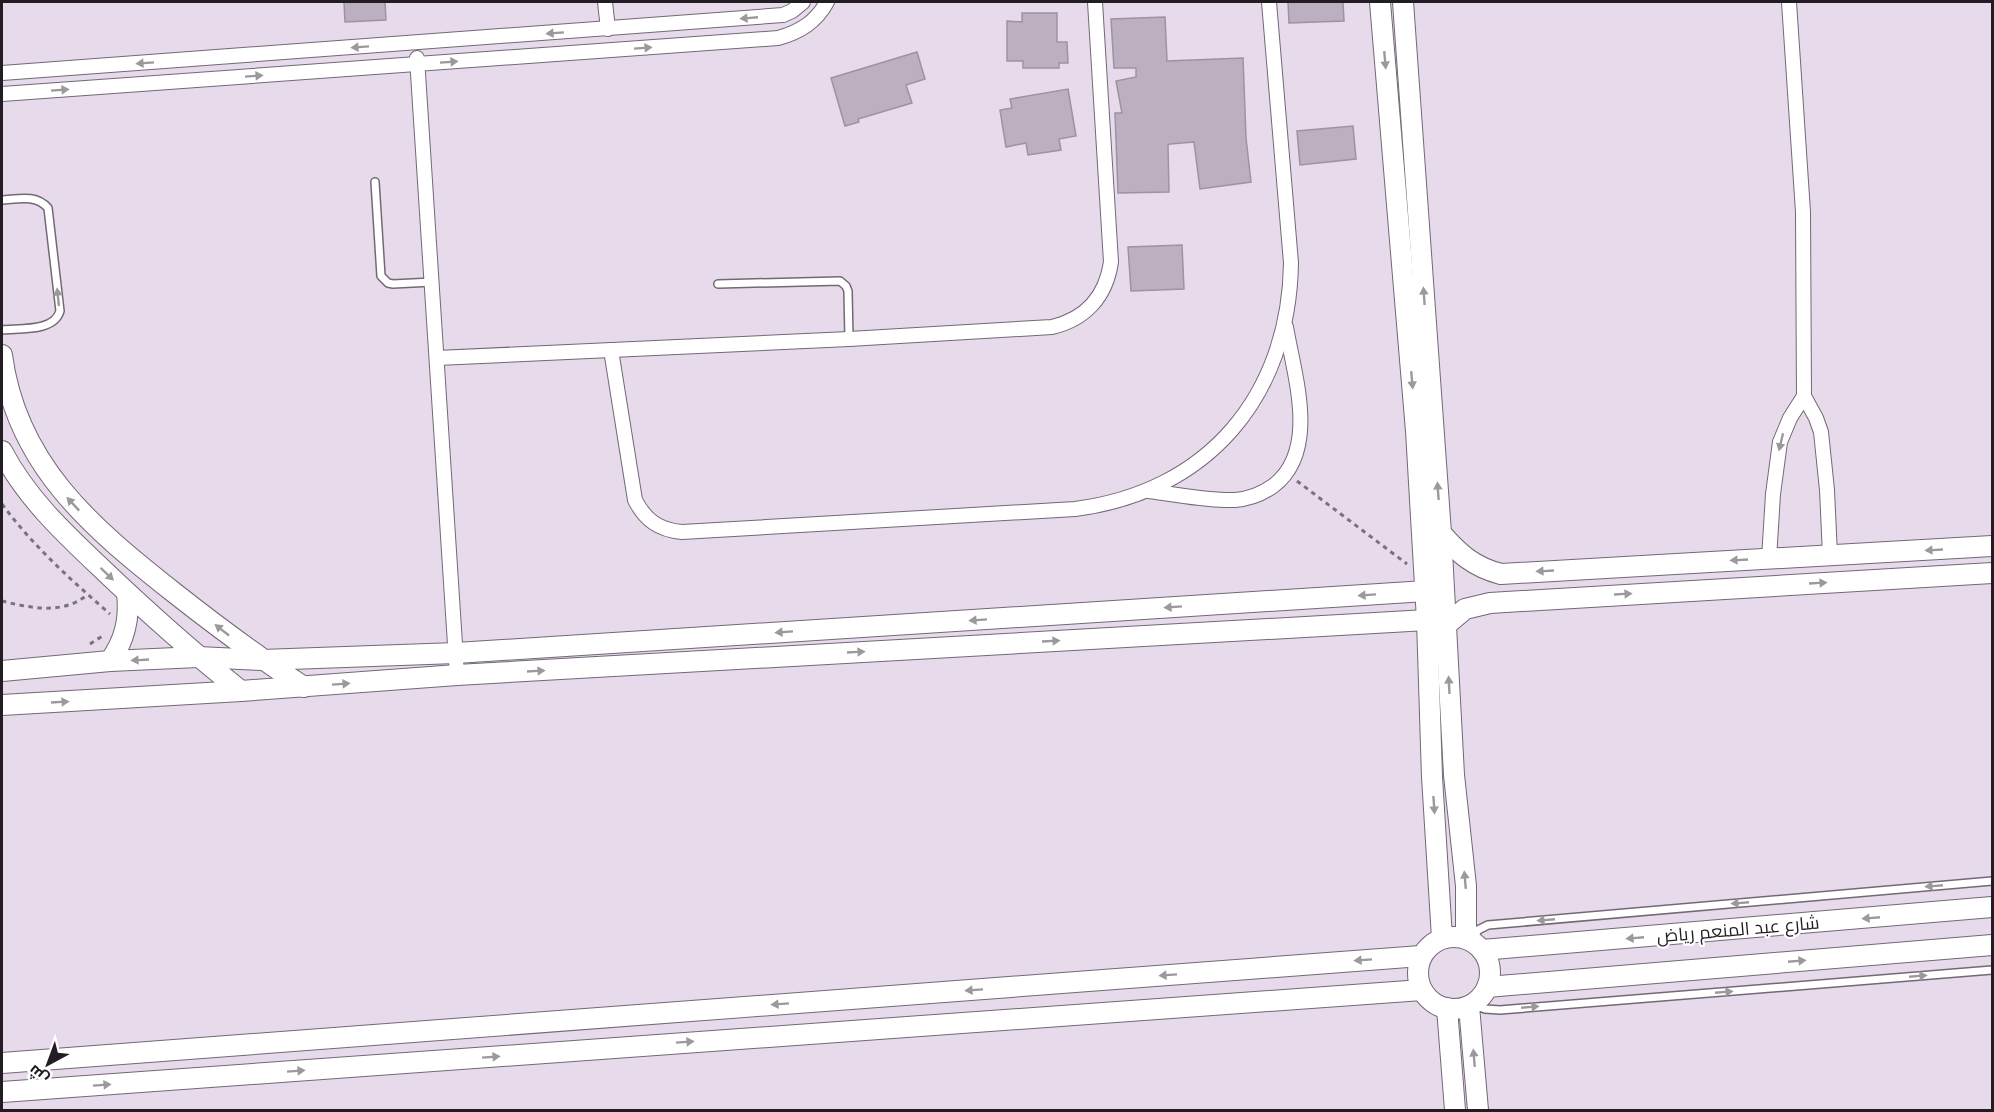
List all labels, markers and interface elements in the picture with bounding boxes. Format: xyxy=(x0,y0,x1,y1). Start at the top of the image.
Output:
one-way arrow xyxy=(740,13,759,22)
one-way arrow xyxy=(545,28,564,38)
one-way arrow xyxy=(351,42,370,52)
one-way arrow xyxy=(634,43,653,53)
one-way arrow xyxy=(1380,50,1390,69)
one-way arrow xyxy=(439,57,458,67)
one-way arrow xyxy=(135,58,154,67)
one-way arrow xyxy=(245,71,264,81)
one-way arrow xyxy=(50,85,69,95)
one-way arrow xyxy=(1419,287,1429,306)
one-way arrow xyxy=(53,288,63,307)
one-way arrow xyxy=(1407,370,1417,389)
one-way arrow xyxy=(1775,433,1785,452)
one-way arrow xyxy=(1433,481,1443,500)
one-way arrow xyxy=(67,497,80,512)
one-way arrow xyxy=(1925,545,1944,554)
one-way arrow xyxy=(1730,556,1749,565)
one-way arrow xyxy=(100,567,115,581)
one-way arrow xyxy=(1535,567,1554,576)
one-way arrow xyxy=(1809,578,1828,588)
one-way arrow xyxy=(1358,590,1377,600)
one-way arrow xyxy=(1614,590,1633,599)
one-way arrow xyxy=(1163,603,1182,612)
one-way arrow xyxy=(969,615,988,625)
one-way arrow xyxy=(214,624,229,636)
one-way arrow xyxy=(774,628,793,637)
one-way arrow xyxy=(1042,637,1061,646)
one-way arrow xyxy=(847,648,866,657)
one-way arrow xyxy=(130,655,149,664)
one-way arrow xyxy=(526,666,545,675)
one-way arrow xyxy=(1444,676,1454,695)
one-way arrow xyxy=(332,679,351,689)
one-way arrow xyxy=(50,697,69,706)
one-way arrow xyxy=(1429,796,1438,815)
one-way arrow xyxy=(1460,870,1470,889)
one-way arrow xyxy=(1925,881,1944,891)
one-way arrow xyxy=(1730,898,1749,908)
street label: شارع عبد المنعم رياض xyxy=(1656,910,1820,949)
one-way arrow xyxy=(1862,913,1881,922)
one-way arrow xyxy=(1536,915,1555,925)
one-way arrow xyxy=(1626,933,1645,943)
one-way arrow xyxy=(1353,956,1372,965)
one-way arrow xyxy=(1787,957,1806,966)
one-way arrow xyxy=(1159,970,1178,980)
one-way arrow xyxy=(1909,971,1928,981)
one-way arrow xyxy=(964,985,983,994)
one-way arrow xyxy=(1715,987,1734,997)
one-way arrow xyxy=(770,1000,789,1009)
one-way arrow xyxy=(1520,1003,1539,1012)
north arrow xyxy=(18,1034,78,1094)
one-way arrow xyxy=(676,1038,695,1047)
one-way arrow xyxy=(1469,1049,1479,1068)
one-way arrow xyxy=(481,1052,500,1061)
text: ش xyxy=(24,1061,52,1090)
one-way arrow xyxy=(287,1066,306,1076)
one-way arrow xyxy=(92,1080,111,1090)

